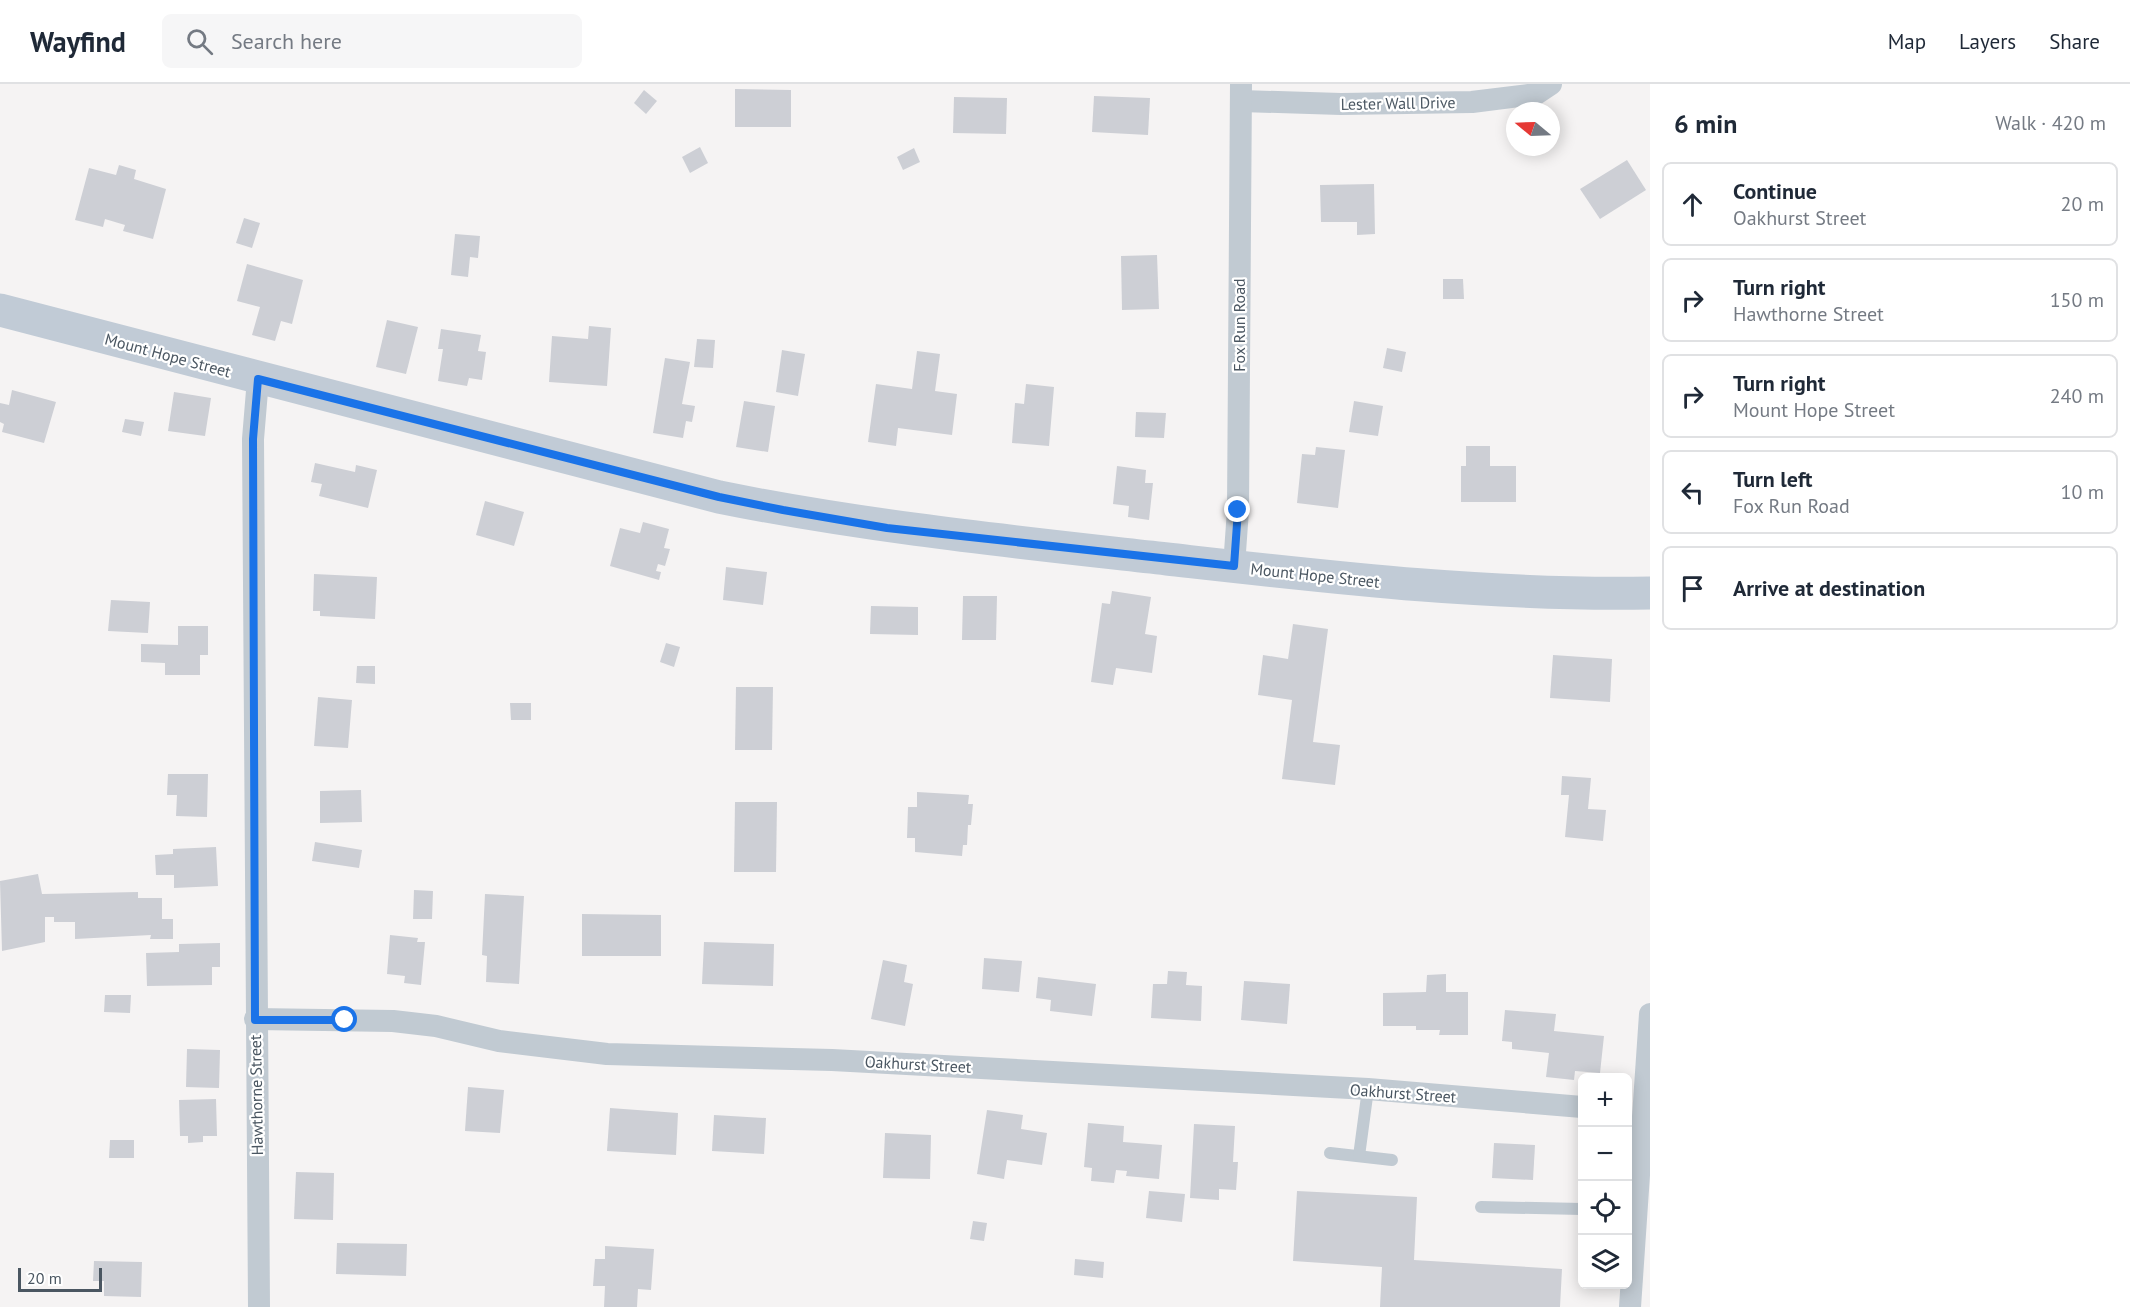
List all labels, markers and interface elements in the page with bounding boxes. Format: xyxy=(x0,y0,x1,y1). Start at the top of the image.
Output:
search box xyxy=(162,14,582,68)
text: Wayfind xyxy=(30,23,126,60)
icon: search xyxy=(183,25,216,58)
text: Search here xyxy=(231,27,342,55)
text: Map xyxy=(1888,28,1926,55)
text: Layers xyxy=(1959,28,2016,55)
text: Share xyxy=(2049,28,2100,55)
street label: Lester Wall Drive xyxy=(1340,92,1456,114)
north arrow xyxy=(1506,102,1560,156)
text: 6 min xyxy=(1674,107,1737,140)
text: Walk · 420 m xyxy=(1995,110,2106,136)
text: Continue xyxy=(1733,177,1817,205)
icon: ahead xyxy=(1676,188,1709,221)
text: 20 m xyxy=(2061,191,2104,217)
text: Oakhurst Street xyxy=(1733,205,1866,231)
text: Turn right xyxy=(1733,273,1825,301)
street label: Fox Run Road xyxy=(1229,278,1249,372)
icon: right xyxy=(1676,284,1709,317)
text: 150 m xyxy=(2050,287,2104,313)
text: Hawthorne Street xyxy=(1733,301,1884,327)
street label: Mount Hope Street xyxy=(103,329,234,382)
text: Turn right xyxy=(1733,369,1825,397)
icon: right xyxy=(1676,380,1709,413)
text: 240 m xyxy=(2050,383,2104,409)
text: Mount Hope Street xyxy=(1733,397,1895,423)
text: Turn left xyxy=(1733,465,1813,493)
icon: left xyxy=(1676,476,1709,509)
text: 10 m xyxy=(2061,479,2104,505)
text: Fox Run Road xyxy=(1733,493,1850,519)
route end xyxy=(1224,496,1250,522)
street label: Mount Hope Street xyxy=(1250,558,1381,592)
icon: arrive xyxy=(1676,572,1709,605)
text: Arrive at destination xyxy=(1733,574,1925,602)
route start xyxy=(331,1006,357,1032)
street label: Hawthorne Street xyxy=(245,1034,267,1156)
street label: Oakhurst Street xyxy=(864,1051,972,1077)
map controls xyxy=(1578,1073,1632,1289)
button: + xyxy=(1578,1073,1632,1127)
street label: Oakhurst Street xyxy=(1349,1079,1457,1107)
button: − xyxy=(1578,1127,1632,1181)
button: locate xyxy=(1578,1181,1632,1235)
button: layers xyxy=(1578,1235,1632,1289)
scale bar xyxy=(18,1265,102,1292)
text: 20 m xyxy=(27,1268,62,1288)

